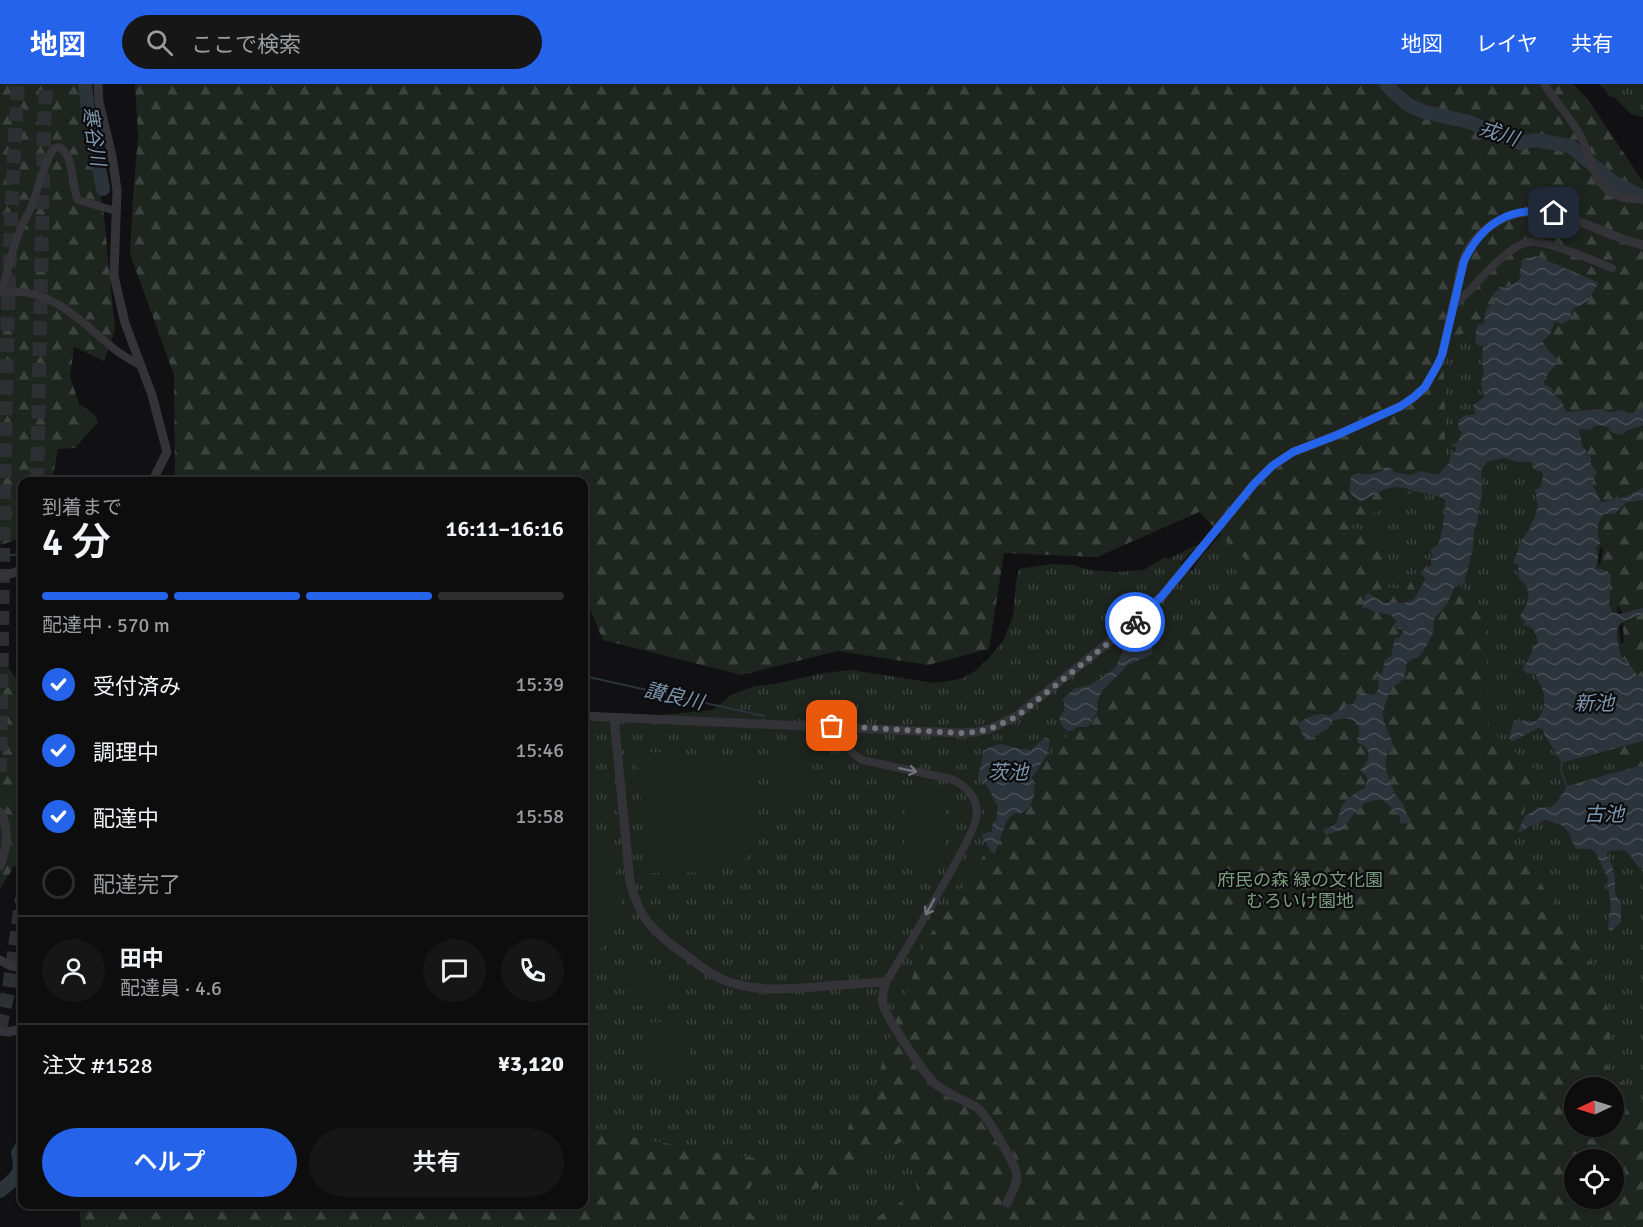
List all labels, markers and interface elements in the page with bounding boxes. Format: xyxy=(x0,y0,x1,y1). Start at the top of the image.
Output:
search box xyxy=(122,15,542,69)
icon: search xyxy=(143,26,176,59)
text: 地図 xyxy=(30,28,86,62)
text: ここで検索 xyxy=(191,31,301,58)
text: 地図 xyxy=(1401,31,1443,57)
text: レイヤ xyxy=(1476,31,1538,57)
text: 共有 xyxy=(1571,31,1613,57)
water label: 寒谷川 xyxy=(76,104,111,170)
water label: 戎川 xyxy=(1476,115,1524,152)
pin xyxy=(1528,187,1579,238)
icon: home xyxy=(1537,196,1570,229)
text: 到着まで xyxy=(42,495,122,520)
text: 16:11–16:16 xyxy=(446,515,564,542)
text: 4 分 xyxy=(42,518,111,566)
courier xyxy=(1105,592,1165,652)
icon: bike xyxy=(1119,606,1152,639)
text: 配達中 · 570 m xyxy=(42,613,170,638)
icon: check xyxy=(42,668,75,701)
text: 15:39 xyxy=(515,672,564,697)
text: 受付済み xyxy=(93,673,181,700)
water label: 讃良川 xyxy=(642,678,708,716)
water label: 新池 xyxy=(1574,691,1616,716)
pin xyxy=(806,700,857,751)
icon: bag xyxy=(815,709,848,742)
icon: check xyxy=(42,734,75,767)
text: 15:46 xyxy=(515,738,564,763)
text: 調理中 xyxy=(93,739,159,766)
water label: 茨池 xyxy=(988,760,1030,785)
one-way arrow xyxy=(898,765,918,776)
icon: check xyxy=(42,800,75,833)
water label: 古池 xyxy=(1584,802,1626,827)
text: 15:58 xyxy=(515,804,564,829)
text: 配達中 xyxy=(93,805,159,832)
park label: 府民の森 緑の文化園 むろいけ園地 xyxy=(1217,869,1383,912)
text: 配達完了 xyxy=(93,871,181,898)
one-way arrow xyxy=(924,898,936,915)
button: person xyxy=(42,939,105,1002)
button: chat xyxy=(423,939,486,1002)
button: phone xyxy=(501,939,564,1002)
text: 田中 xyxy=(120,945,164,972)
text: 配達員 · 4.6 xyxy=(120,976,222,1001)
text: ¥3,120 xyxy=(498,1050,564,1077)
text: 注文 #1528 xyxy=(42,1052,153,1079)
north arrow xyxy=(1564,1077,1624,1137)
map controls xyxy=(1564,1077,1624,1209)
button: ヘルプ xyxy=(42,1128,297,1197)
button: 共有 xyxy=(309,1128,564,1197)
button: locate xyxy=(1564,1149,1624,1209)

